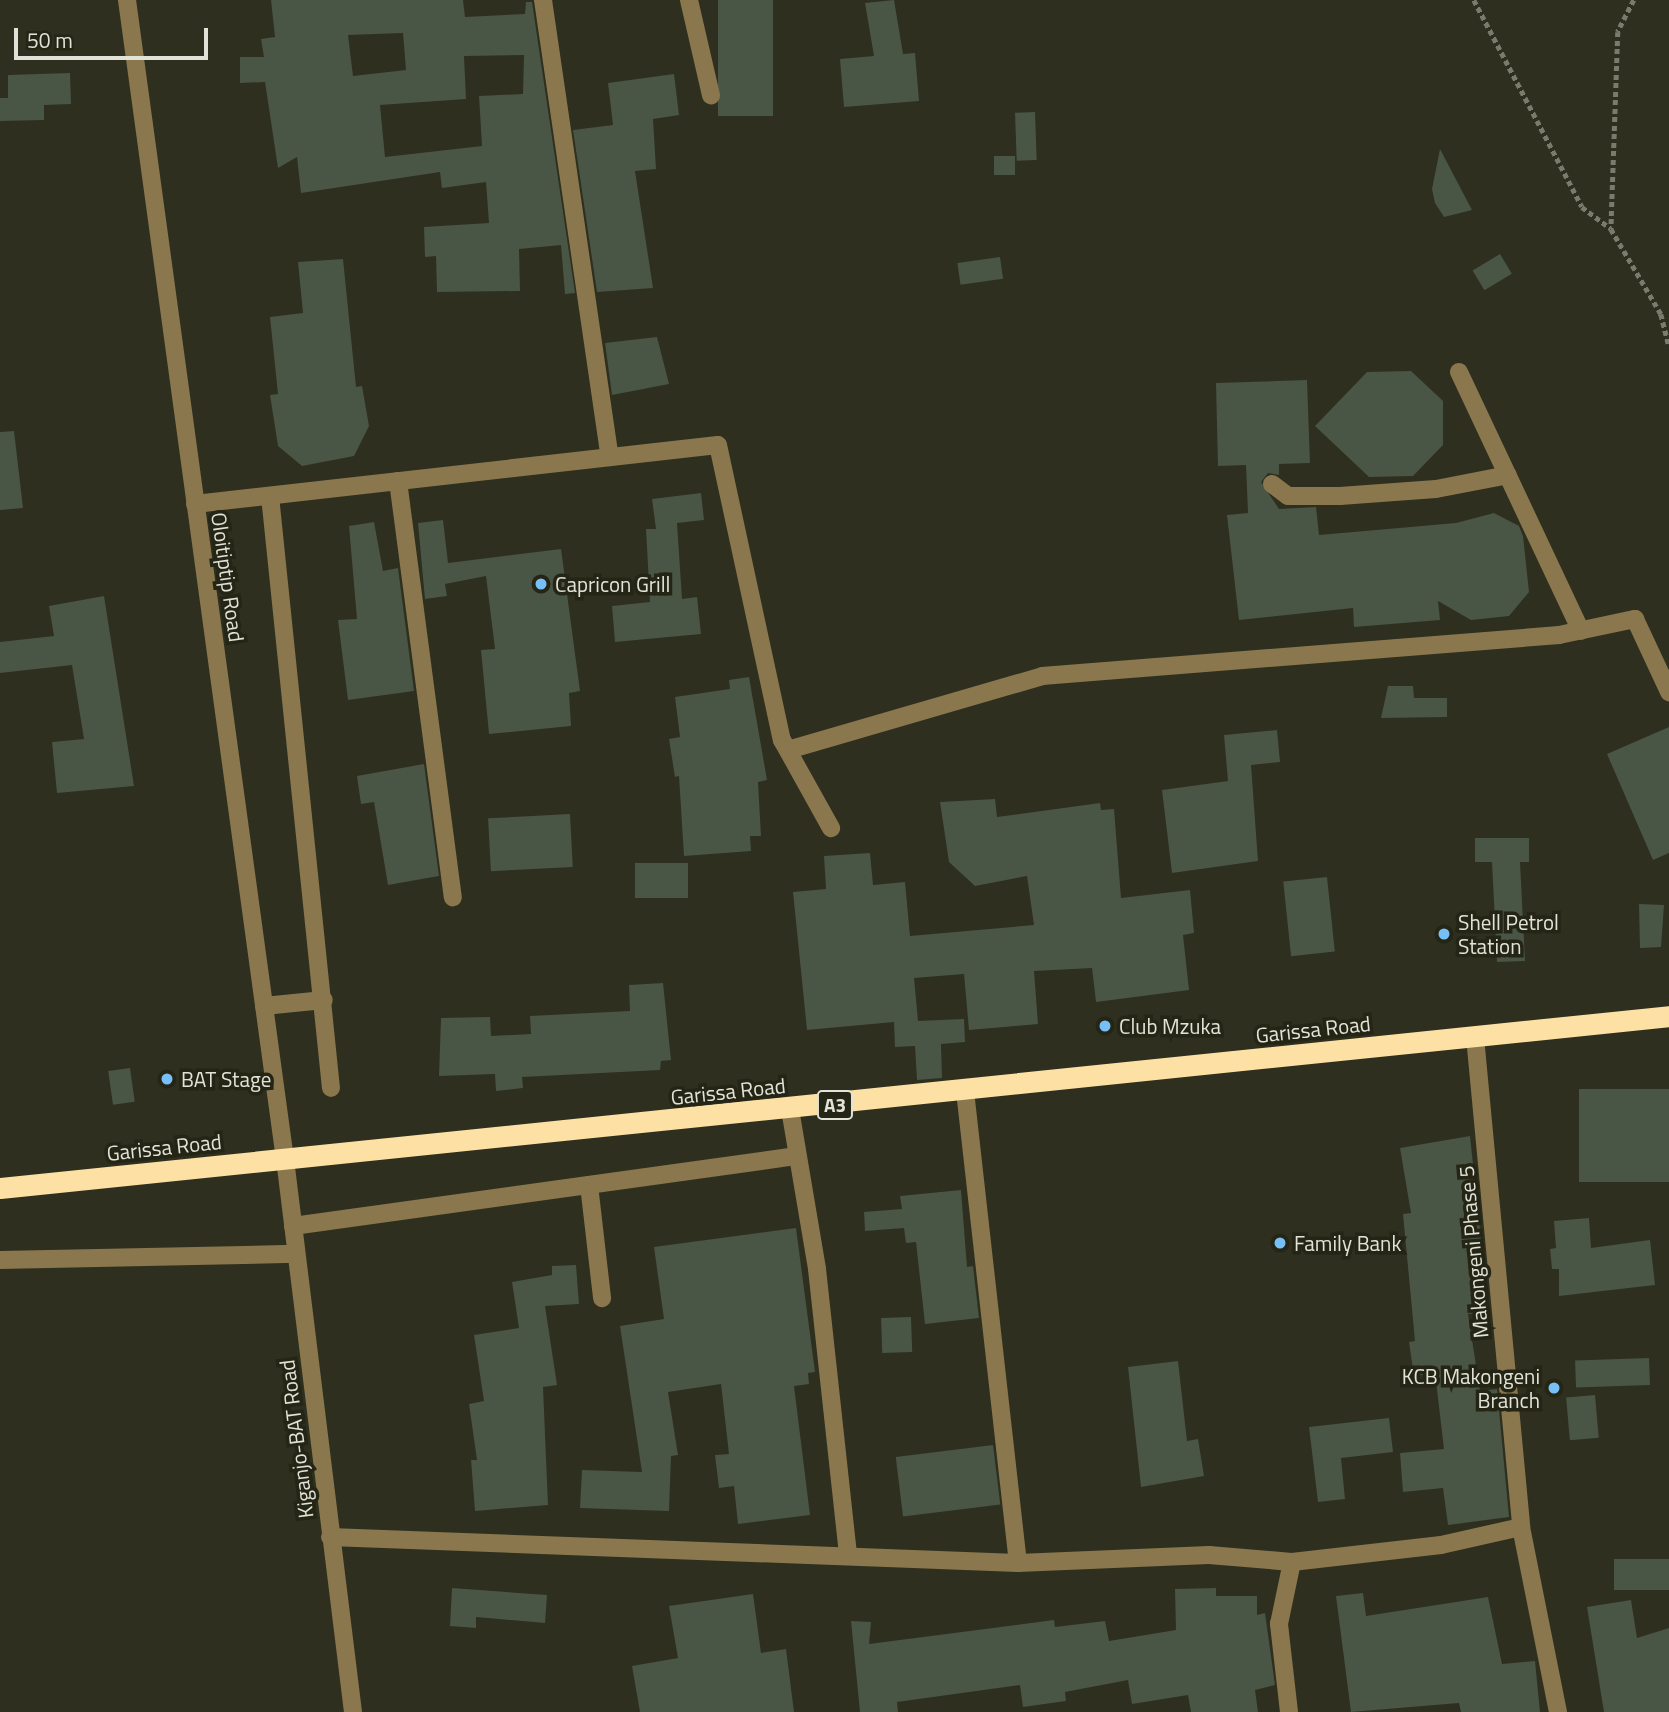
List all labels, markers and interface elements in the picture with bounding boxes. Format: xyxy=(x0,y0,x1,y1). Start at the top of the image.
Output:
scale bar xyxy=(18,14,212,58)
text: 50 m xyxy=(27,24,73,56)
street label: Oloitiptip Road xyxy=(206,511,250,643)
place label: Capricon Grill xyxy=(555,571,670,597)
marker: Capricon Grill xyxy=(533,576,549,592)
place label: Shell Petrol Station xyxy=(1458,909,1559,959)
marker: Shell Petrol Station xyxy=(1436,926,1452,942)
street label: Garissa Road xyxy=(1254,1010,1372,1048)
place label: Club Mzuka xyxy=(1119,1013,1221,1039)
marker: Club Mzuka xyxy=(1097,1018,1113,1034)
place label: BAT Stage xyxy=(181,1066,271,1092)
marker: BAT Stage xyxy=(159,1071,175,1087)
street label: Garissa Road xyxy=(669,1072,787,1110)
road number: A3 xyxy=(816,1090,854,1120)
street label: Garissa Road xyxy=(105,1128,223,1166)
street label: Makongeni Phase 5 xyxy=(1453,1165,1493,1339)
place label: Family Bank xyxy=(1294,1230,1401,1256)
marker: Family Bank xyxy=(1272,1235,1288,1251)
street label: Kiganjo-BAT Road xyxy=(274,1358,318,1520)
place label: KCB Makongeni Branch xyxy=(1402,1363,1540,1413)
marker: KCB Makongeni Branch xyxy=(1546,1380,1562,1396)

